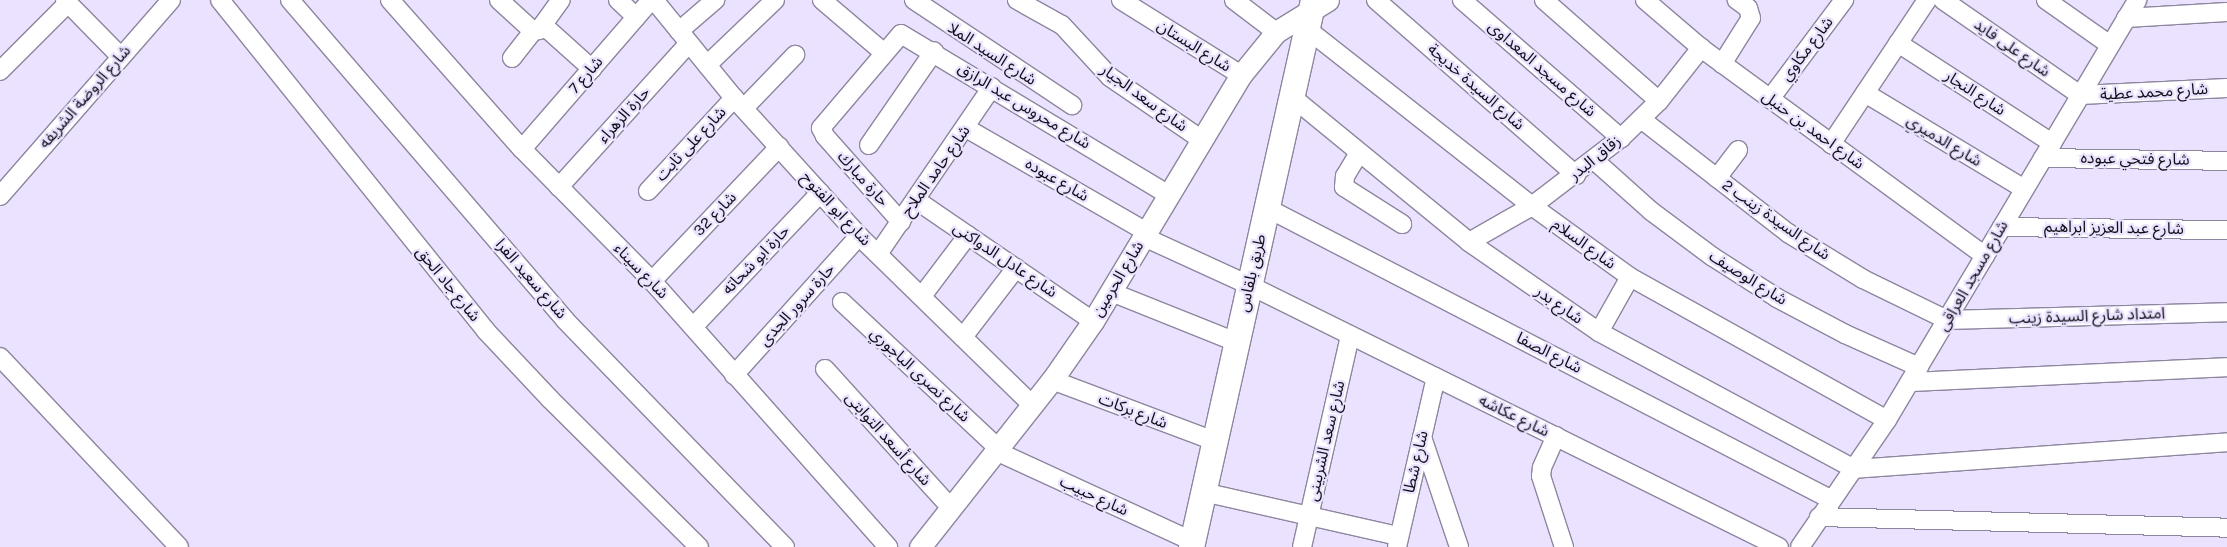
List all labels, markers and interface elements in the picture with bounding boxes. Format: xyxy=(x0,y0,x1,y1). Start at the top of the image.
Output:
street label: شارع مكاوي xyxy=(1777,13,1837,85)
street label: شارع على فايد xyxy=(1970,15,2054,81)
street label: شارع البستان xyxy=(1153,16,1235,76)
street label: شارع مسجد المعداوى xyxy=(1484,17,1600,121)
street label: شارع السيد الملا xyxy=(944,18,1040,90)
street label: شارع السيدة خديجة xyxy=(1424,40,1528,134)
street label: شارع الروضة الشريفه xyxy=(35,42,135,152)
street label: شارع 7 xyxy=(565,53,607,97)
street label: شارع محروس عبد الرازق xyxy=(954,59,1094,153)
street label: شارع سعد الجيار xyxy=(1097,60,1191,136)
street label: شارع النجار xyxy=(1941,66,2009,120)
street label: شارع محمد عطية xyxy=(2099,80,2209,104)
street label: حارة الزهراء xyxy=(594,83,654,147)
street label: شارع احمد بن حنبل xyxy=(1758,86,1868,174)
street label: شارع على ثابت xyxy=(652,103,730,185)
street label: شارع الدميري xyxy=(1903,111,1985,171)
street label: شارع حامد الملاح xyxy=(898,122,974,220)
street label: زقاق البدر xyxy=(1565,131,1625,185)
street label: حارة مبارك xyxy=(833,147,893,211)
street label: شارع فتحي عبوده xyxy=(2080,148,2190,170)
street label: شارع عبوده xyxy=(1022,154,1092,206)
street label: شارع ابو الفتوح xyxy=(797,168,875,250)
street label: شارع السيدة زينب 2 xyxy=(1718,176,1834,264)
street label: شارع 32 xyxy=(689,188,741,240)
street label: شارع السلام xyxy=(1548,215,1620,273)
street label: شارع مسجد العراقى xyxy=(1934,217,2012,335)
street label: شارع عبد العزيز ابراهيم xyxy=(2044,217,2184,239)
street label: شارع عادل الدواكنى xyxy=(949,218,1061,302)
street label: حارة ابو شحاته xyxy=(718,221,794,299)
street label: طريق بلقاس xyxy=(1234,232,1270,314)
street label: شارع سعيد الفرا xyxy=(491,235,571,323)
street label: شارع الحرمين xyxy=(1088,238,1148,320)
street label: شارع سيناء xyxy=(610,239,672,303)
street label: شارع جاد الحق xyxy=(412,242,484,326)
street label: شارع الوصيف xyxy=(1705,246,1791,310)
street label: حارة سرور الجدى xyxy=(755,260,839,350)
street label: شارع بدر xyxy=(1532,282,1586,328)
street label: امتداد شارع السيدة زينب xyxy=(2009,304,2165,328)
street label: شارع نصرى الباجوري xyxy=(866,324,974,426)
street label: شارع الصفا xyxy=(1513,328,1585,378)
street label: شارع سعد الشربينى xyxy=(1303,379,1349,503)
street label: شارع أسعد التوابتى xyxy=(841,388,935,490)
street label: شارع بركات xyxy=(1096,389,1170,433)
street label: شارع عكاشه xyxy=(1476,391,1552,441)
street label: شارع شطا xyxy=(1399,429,1433,495)
street label: شارع حبيب xyxy=(1057,472,1131,520)

